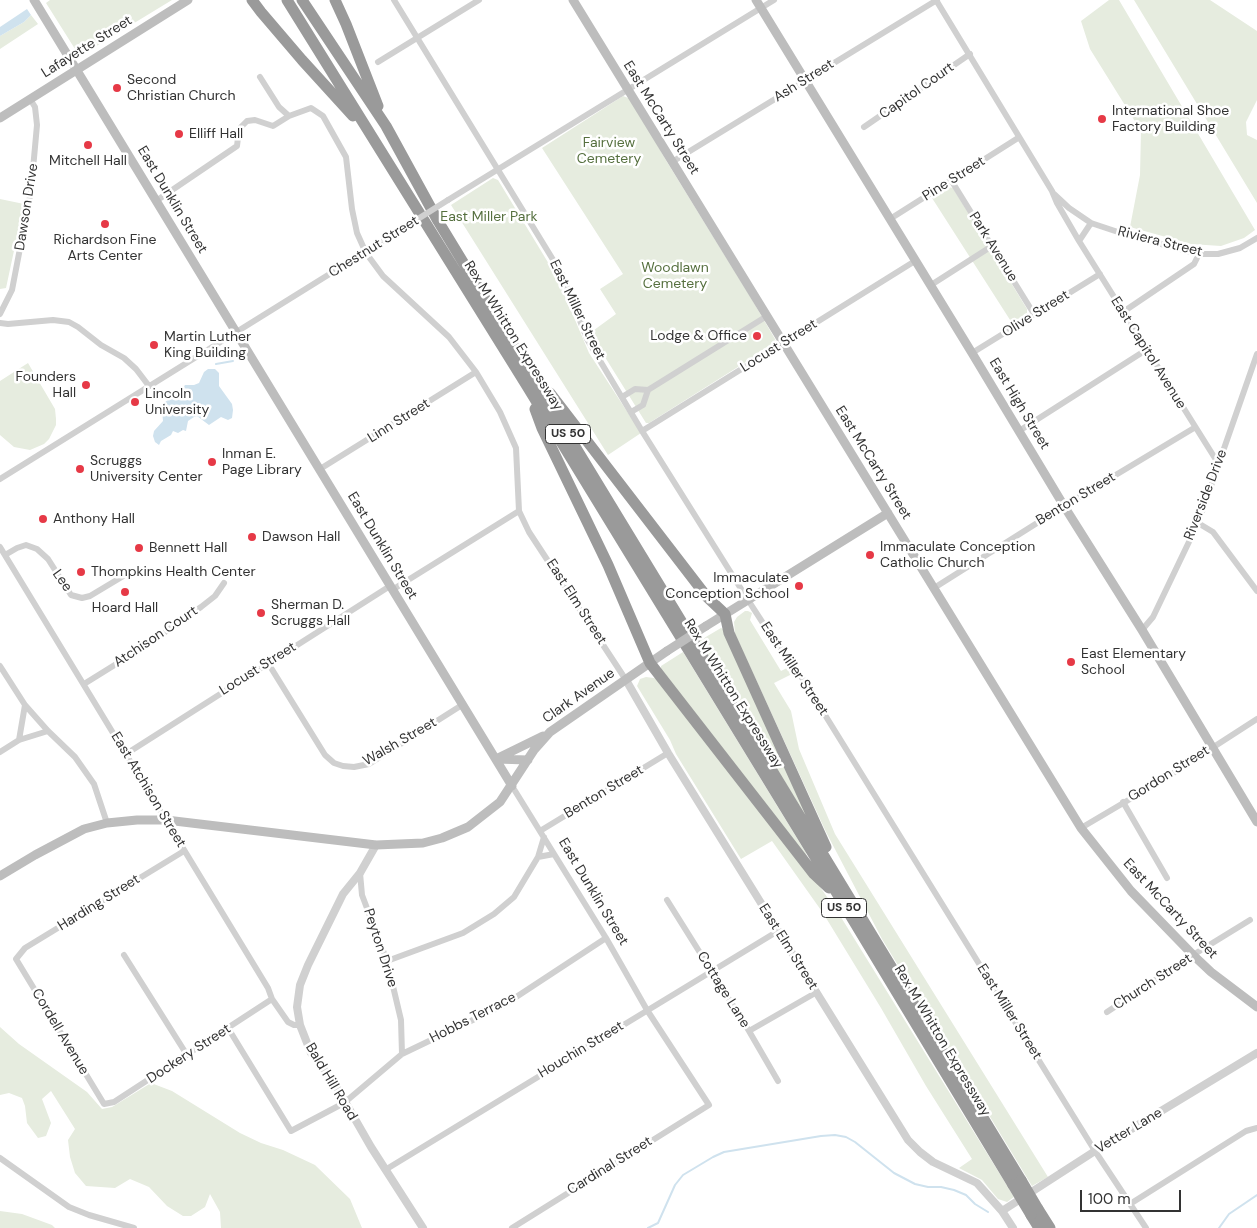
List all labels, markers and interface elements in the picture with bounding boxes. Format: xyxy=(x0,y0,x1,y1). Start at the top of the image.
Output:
street label: Lafayette Street xyxy=(39,12,135,82)
street label: Ash Street xyxy=(771,56,837,106)
street label: East McCarty Street xyxy=(619,58,703,178)
street label: Capitol Court xyxy=(876,59,958,123)
place label: Second Christian Church xyxy=(127,72,236,104)
marker: Second Christian Church xyxy=(111,82,123,94)
place label: International Shoe Factory Building xyxy=(1112,103,1229,136)
marker: International Shoe Factory Building xyxy=(1096,113,1108,125)
place label: Elliff Hall xyxy=(189,126,243,142)
marker: Elliff Hall xyxy=(173,128,185,140)
park label: Fairview Cemetery xyxy=(577,135,641,168)
marker: Mitchell Hall xyxy=(82,139,94,151)
street label: East Dunklin Street xyxy=(133,143,211,257)
place label: Mitchell Hall xyxy=(49,153,127,169)
street label: Pine Street xyxy=(919,153,989,205)
street label: Dawson Drive xyxy=(12,162,42,252)
park label: East Miller Park xyxy=(440,209,538,225)
street label: Park Avenue xyxy=(965,209,1021,285)
street label: Chestnut Street xyxy=(326,213,422,281)
marker: Richardson Fine Arts Center xyxy=(99,218,111,230)
street label: Riviera Street xyxy=(1116,223,1204,261)
place label: Richardson Fine Arts Center xyxy=(54,232,156,264)
street label: East Miller Street xyxy=(545,257,609,363)
street label: Rex M Whitton Expressway xyxy=(460,258,566,414)
park label: Woodlawn Cemetery xyxy=(641,260,709,292)
street label: Olive Street xyxy=(999,287,1073,341)
street label: East Capitol Avenue xyxy=(1107,294,1189,412)
street label: Locust Street xyxy=(738,316,820,376)
place label: Lodge & Office xyxy=(650,328,747,344)
place label: Martin Luther King Building xyxy=(164,329,251,362)
marker: Lodge & Office xyxy=(751,330,763,342)
marker: Martin Luther King Building xyxy=(148,339,160,351)
street label: East High Street xyxy=(985,355,1053,453)
place label: Founders Hall xyxy=(16,369,76,402)
marker: Founders Hall xyxy=(80,379,92,391)
place label: Lincoln University xyxy=(145,386,209,418)
street label: Linn Street xyxy=(365,395,433,447)
marker: Lincoln University xyxy=(129,396,141,408)
street label: East McCarty Street xyxy=(831,403,915,523)
road number: US 50 xyxy=(546,424,590,444)
place label: Inman E. Page Library xyxy=(222,446,302,478)
street label: Riverside Drive xyxy=(1181,447,1231,543)
place label: Scruggs University Center xyxy=(90,453,203,486)
marker: Inman E. Page Library xyxy=(206,456,218,468)
marker: Scruggs University Center xyxy=(74,463,86,475)
street label: Benton Street xyxy=(1033,469,1119,529)
street label: East Dunklin Street xyxy=(343,489,421,603)
place label: Anthony Hall xyxy=(53,511,135,527)
marker: Anthony Hall xyxy=(37,513,49,525)
place label: Dawson Hall xyxy=(262,529,340,545)
marker: Dawson Hall xyxy=(246,531,258,543)
place label: Immaculate Conception Catholic Church xyxy=(880,539,1035,572)
place label: Bennett Hall xyxy=(149,540,227,556)
marker: Bennett Hall xyxy=(133,542,145,554)
marker: Immaculate Conception Catholic Church xyxy=(864,549,876,561)
street label: East Elm Street xyxy=(542,556,610,648)
place label: Thompkins Health Center xyxy=(91,564,256,580)
marker: Thompkins Health Center xyxy=(75,566,87,578)
street label: Lee xyxy=(48,567,76,595)
place label: Immaculate Conception School xyxy=(665,570,789,602)
marker: Immaculate Conception School xyxy=(793,580,805,592)
marker: Hoard Hall xyxy=(119,586,131,598)
place label: Sherman D. Scruggs Hall xyxy=(271,597,350,630)
place label: Hoard Hall xyxy=(92,600,158,616)
street label: Atchison Court xyxy=(111,603,201,671)
marker: Sherman D. Scruggs Hall xyxy=(255,607,267,619)
street label: Rex M Whitton Expressway xyxy=(680,616,786,772)
street label: East Miller Street xyxy=(756,619,832,719)
street label: Locust Street xyxy=(217,639,299,699)
place label: East Elementary School xyxy=(1081,646,1186,679)
marker: East Elementary School xyxy=(1065,656,1077,668)
street label: Clark Avenue xyxy=(540,665,618,727)
street label: Walsh Street xyxy=(360,714,440,770)
street label: East Atchison Street xyxy=(107,729,189,851)
street label: Gordon Street xyxy=(1125,742,1213,806)
street label: Benton Street xyxy=(561,762,647,822)
street label: East Dunklin Street xyxy=(554,835,632,949)
street label: East McCarty Street xyxy=(1119,855,1221,963)
street label: Harding Street xyxy=(55,871,143,935)
road number: US 50 xyxy=(822,898,866,918)
street label: East Elm Street xyxy=(755,901,821,993)
street label: Peyton Drive xyxy=(359,907,401,989)
street label: Cottage Lane xyxy=(693,949,753,1031)
street label: Church Street xyxy=(1110,950,1196,1014)
street label: East Miller Street xyxy=(973,961,1045,1063)
street label: Rex M Whitton Expressway xyxy=(890,962,994,1120)
street label: Cordell Avenue xyxy=(28,986,92,1078)
street label: Hobbs Terrace xyxy=(427,989,519,1047)
street label: Houchin Street xyxy=(535,1018,627,1082)
street label: Dockery Street xyxy=(144,1021,234,1087)
street label: Bald Hill Road xyxy=(301,1040,361,1124)
street label: Vetter Lane xyxy=(1093,1105,1165,1157)
street label: Cardinal Street xyxy=(564,1133,656,1199)
scale bar xyxy=(1082,1180,1183,1212)
text: 100 m xyxy=(1088,1189,1131,1209)

